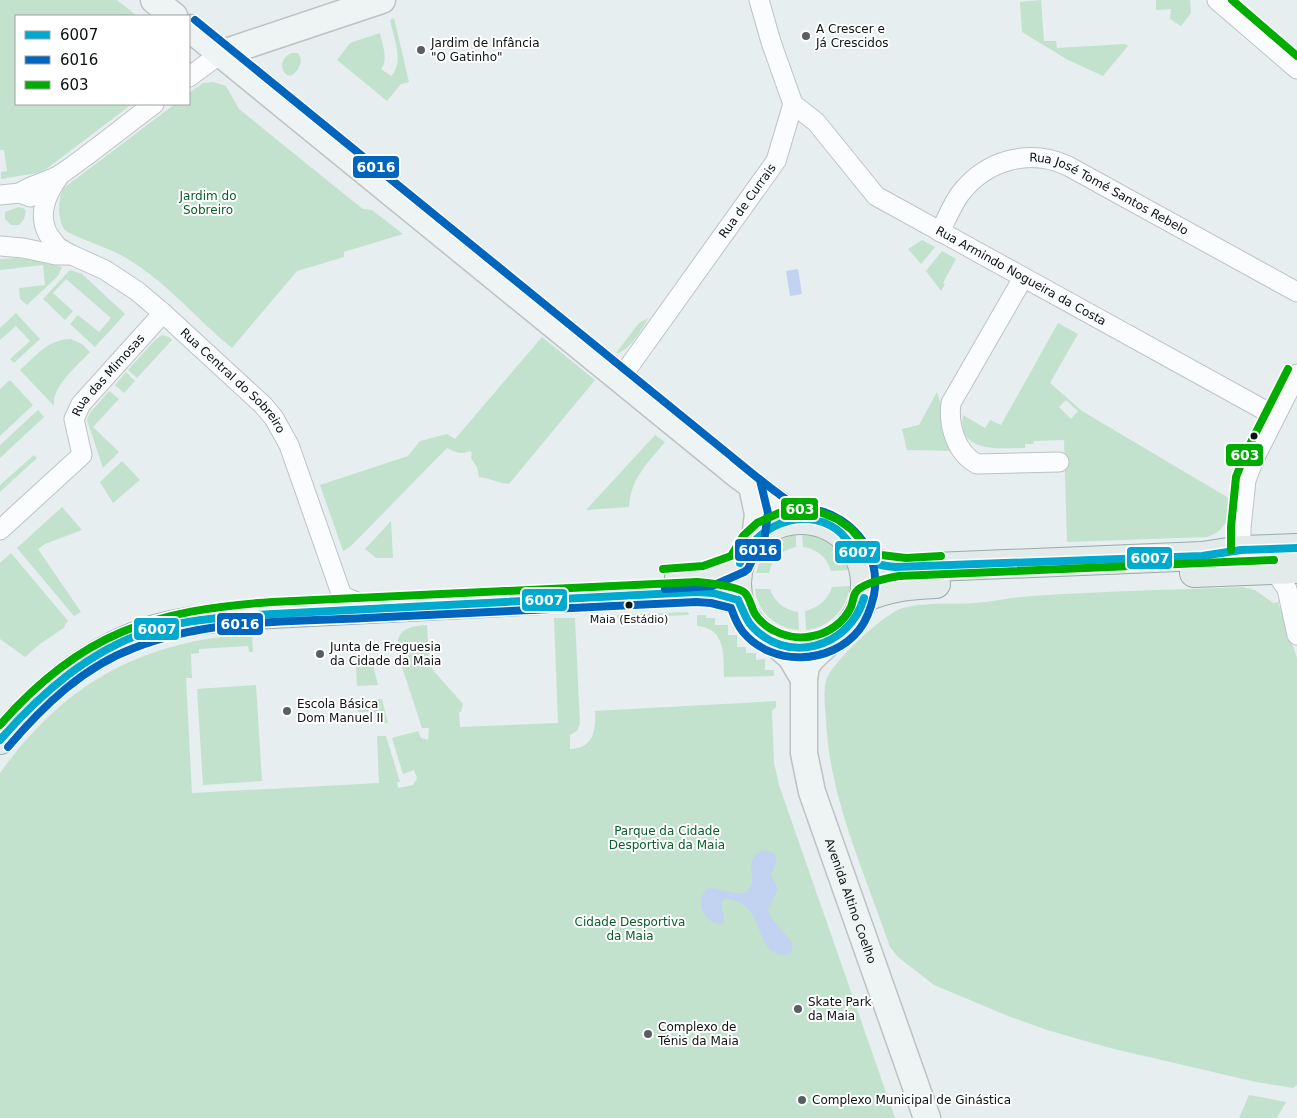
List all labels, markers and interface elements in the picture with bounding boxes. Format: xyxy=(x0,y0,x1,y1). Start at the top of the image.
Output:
legend xyxy=(15,15,190,105)
place label: A Crescer e Já Crescidos xyxy=(815,22,889,50)
text: 6007 xyxy=(60,26,98,44)
marker: A Crescer e Já Crescidos xyxy=(800,30,812,42)
place label: Jardim de Infância "O Gatinho" xyxy=(430,36,540,64)
marker: Jardim de Infância "O Gatinho" xyxy=(415,44,427,56)
text: 6016 xyxy=(60,51,98,69)
text: 603 xyxy=(60,76,89,94)
street label: Rua José Tomé Santos Rebelo xyxy=(1029,151,1191,238)
line badge: 6016 xyxy=(352,155,400,179)
text: 6016 xyxy=(357,159,395,175)
street label: Rua de Currais xyxy=(716,161,779,241)
park label: Jardim do Sobreiro xyxy=(178,189,237,217)
street label: Rua Armindo Nogueira da Costa xyxy=(933,223,1109,328)
street label: Rua Central do Sobreiro xyxy=(177,326,288,436)
street label: Rua das Mimosas xyxy=(69,331,148,418)
unlabelled marker xyxy=(1249,431,1259,441)
line badge: 603 xyxy=(1225,443,1264,467)
text: 603 xyxy=(1230,447,1260,463)
line badge: 603 xyxy=(780,497,819,521)
text: 603 xyxy=(785,501,815,517)
line badge: 6016 xyxy=(734,538,782,562)
line badge: 6007 xyxy=(834,540,881,564)
text: 6016 xyxy=(739,542,777,558)
text: 6007 xyxy=(839,544,877,560)
line badge: 6007 xyxy=(1126,546,1173,570)
text: 6007 xyxy=(1131,550,1169,566)
line badge: 6007 xyxy=(521,588,568,612)
text: 6007 xyxy=(525,592,563,608)
marker: Maia (Estádio) xyxy=(624,600,634,610)
line badge: 6016 xyxy=(216,612,264,636)
place label: Maia (Estádio) xyxy=(590,613,668,626)
text: 6016 xyxy=(221,616,259,632)
line badge: 6007 xyxy=(133,617,180,641)
text: 6007 xyxy=(138,621,176,637)
place label: Junta de Freguesia da Cidade da Maia xyxy=(329,640,441,668)
marker: Junta de Freguesia da Cidade da Maia xyxy=(314,648,326,660)
place label: Escola Básica Dom Manuel II xyxy=(297,697,384,725)
marker: Escola Básica Dom Manuel II xyxy=(281,705,293,717)
park label: Parque da Cidade Desportiva da Maia xyxy=(609,824,725,852)
street label: Avenida Altino Coelho xyxy=(822,837,879,965)
park label: Cidade Desportiva da Maia xyxy=(575,915,685,943)
place label: Skate Park da Maia xyxy=(808,995,872,1023)
marker: Skate Park da Maia xyxy=(792,1003,804,1015)
place label: Complexo de Ténis da Maia xyxy=(657,1020,739,1048)
marker: Complexo de Ténis da Maia xyxy=(642,1028,654,1040)
place label: Complexo Municipal de Ginástica xyxy=(812,1093,1011,1107)
marker: Complexo Municipal de Ginástica xyxy=(796,1094,808,1106)

